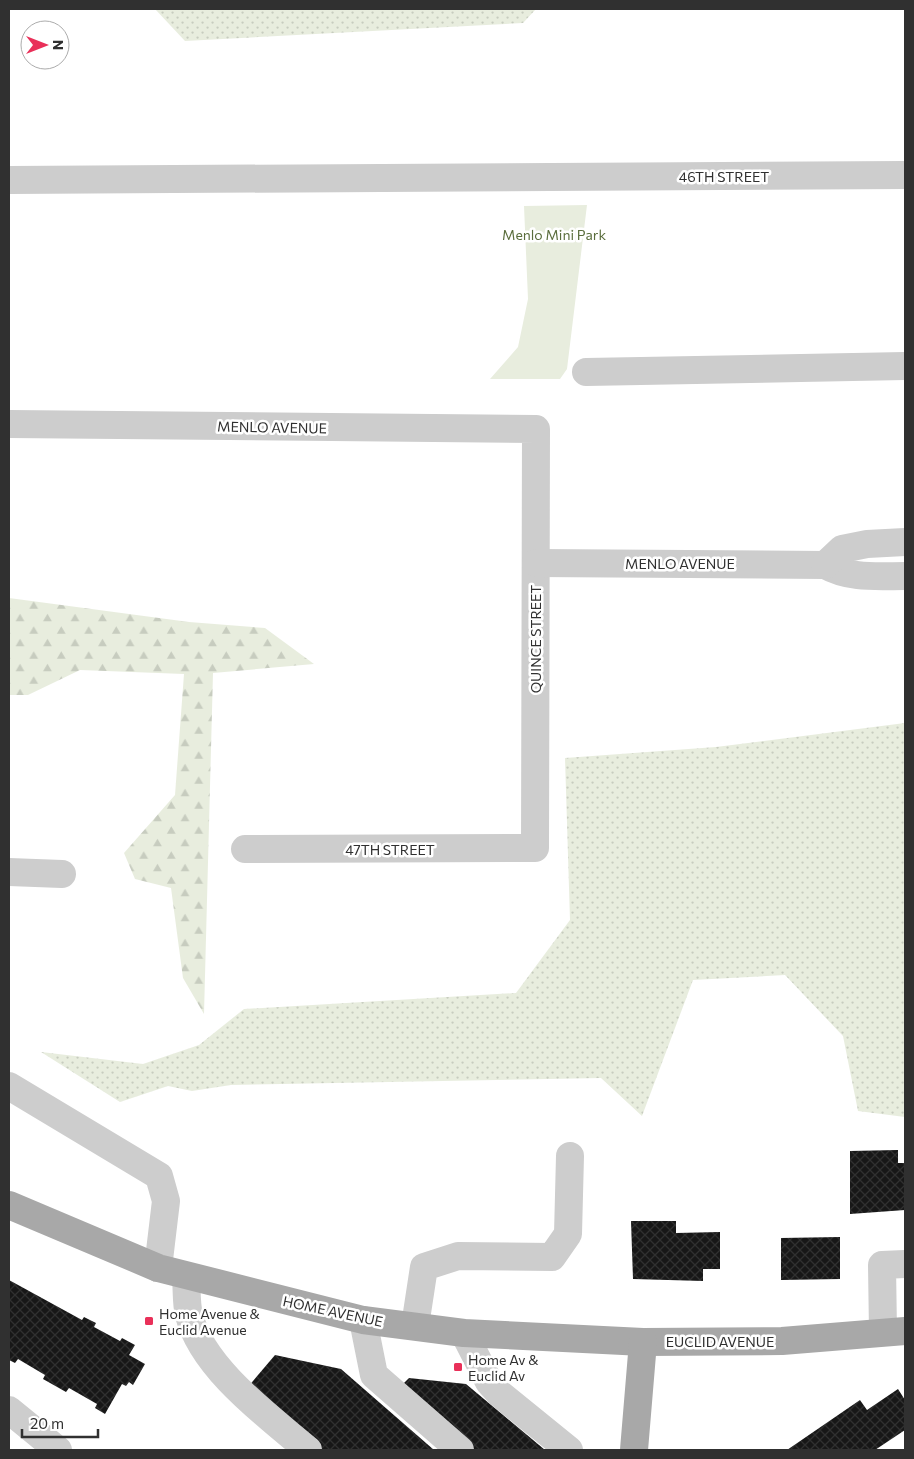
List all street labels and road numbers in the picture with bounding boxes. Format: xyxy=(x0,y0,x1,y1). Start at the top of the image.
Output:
street label: 46TH STREET xyxy=(679,168,769,185)
street label: MENLO AVENUE xyxy=(217,418,327,436)
street label: MENLO AVENUE xyxy=(625,555,735,572)
street label: QUINCE STREET xyxy=(527,585,544,693)
street label: 47TH STREET xyxy=(345,841,435,858)
street label: HOME AVENUE xyxy=(281,1292,385,1330)
street label: EUCLID AVENUE xyxy=(666,1333,774,1350)

